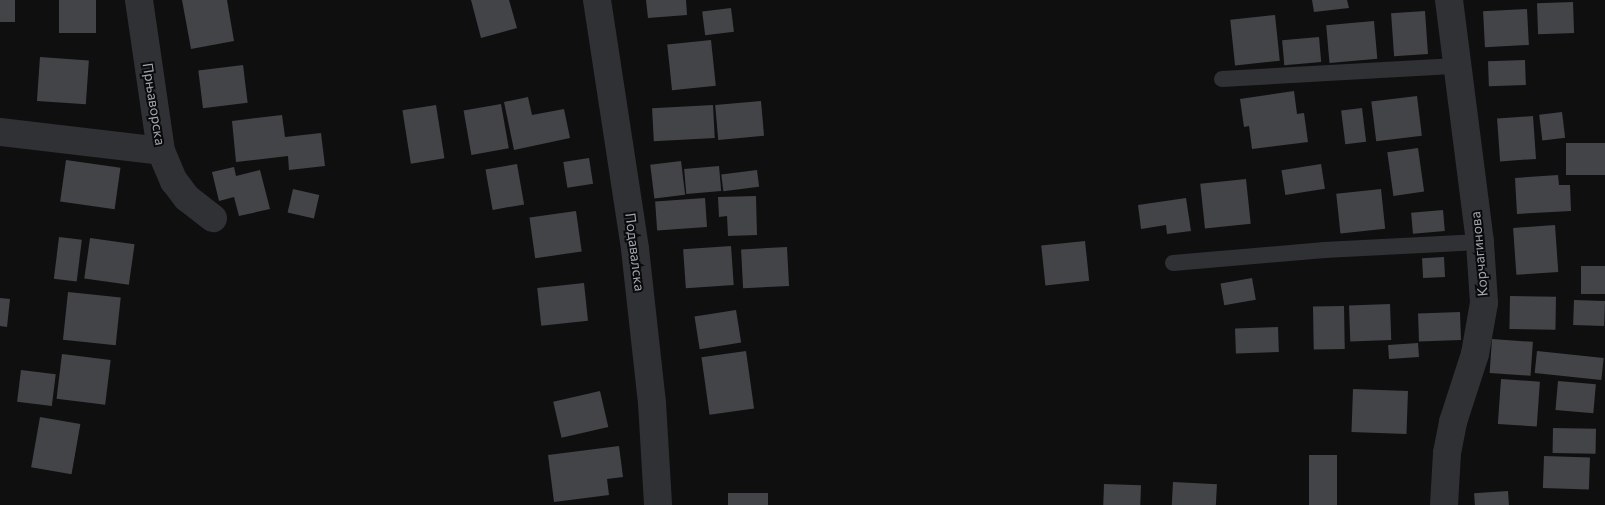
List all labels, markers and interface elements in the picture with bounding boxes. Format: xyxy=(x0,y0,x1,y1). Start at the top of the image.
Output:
street label: Прњаворска xyxy=(139,62,169,146)
street label: Корчагинова xyxy=(1467,211,1491,297)
street label: Подавалска xyxy=(622,212,648,292)

